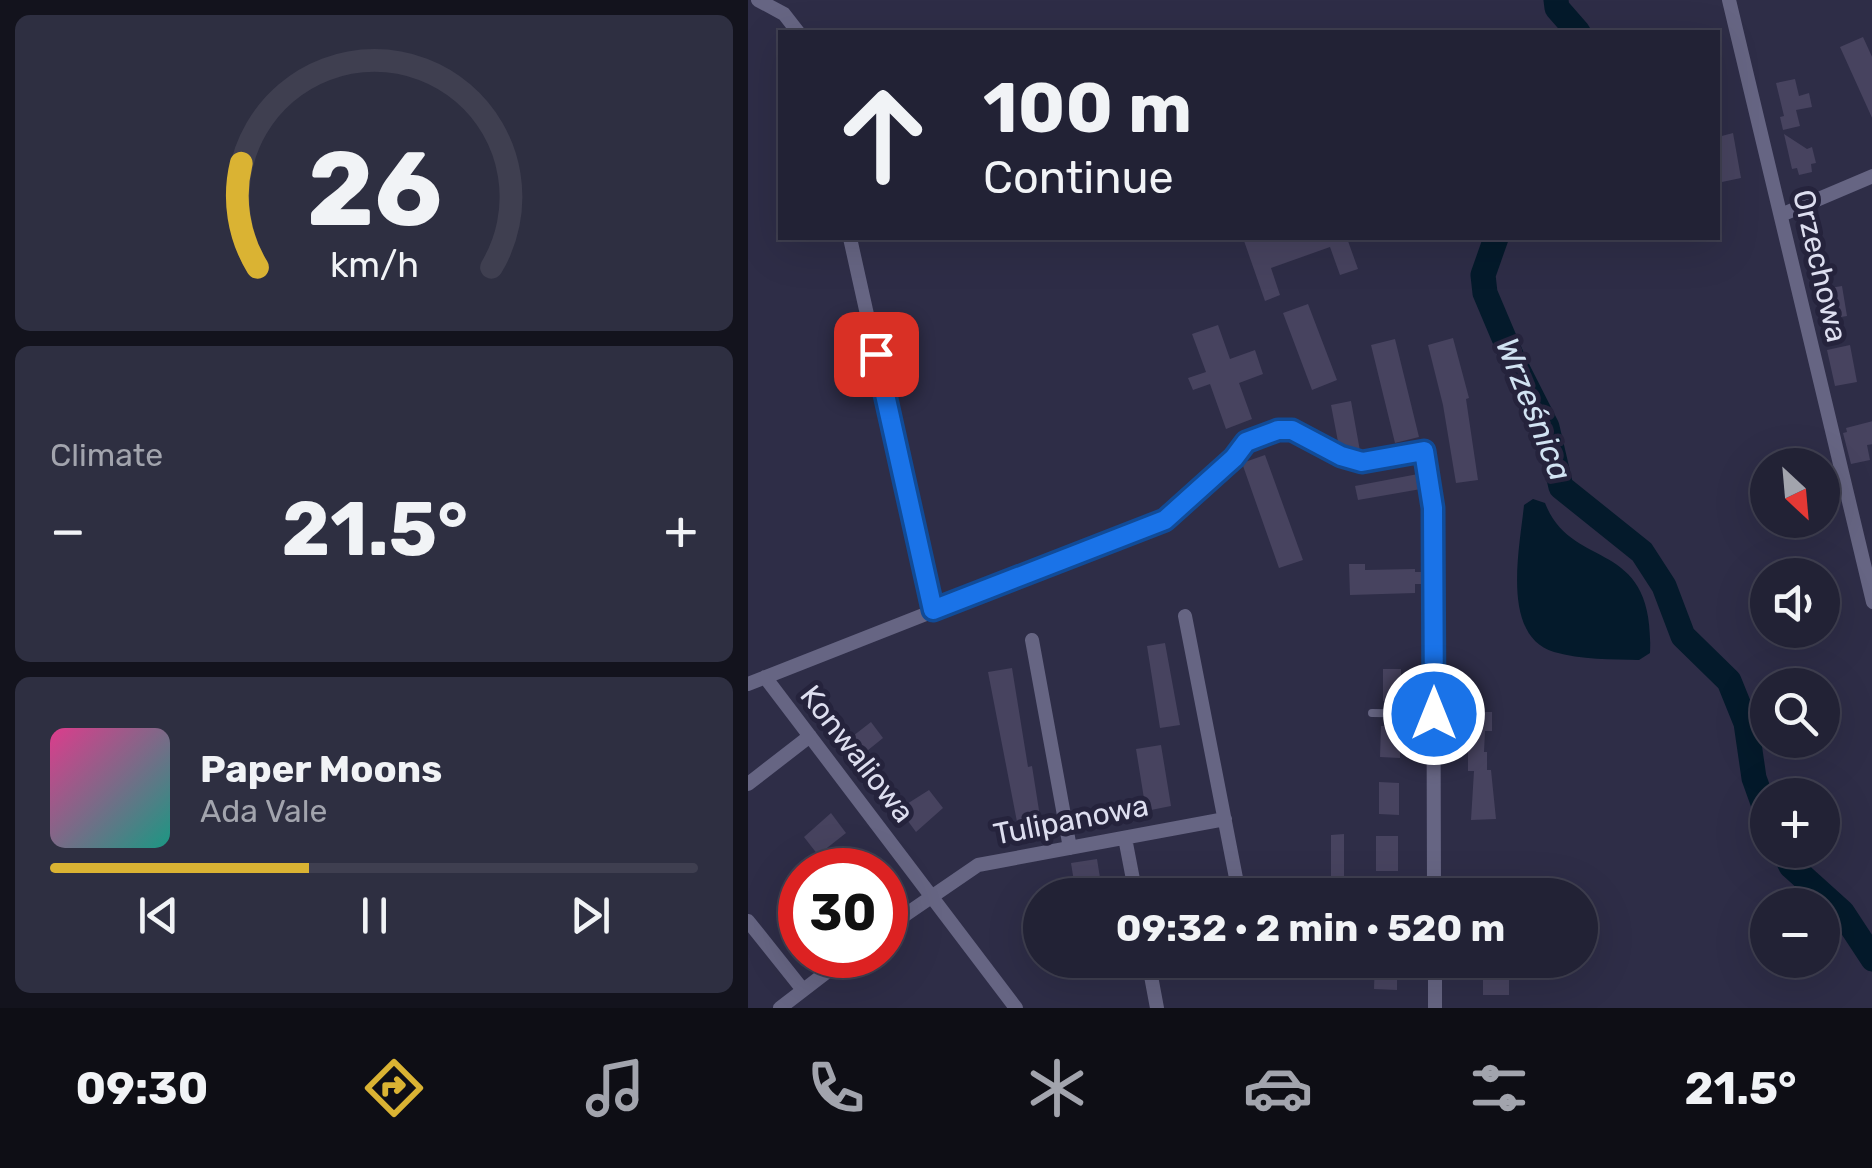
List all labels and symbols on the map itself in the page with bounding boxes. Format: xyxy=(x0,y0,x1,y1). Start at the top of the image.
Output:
street label: Orzechowa xyxy=(1785,186,1855,346)
pin xyxy=(834,312,919,397)
water label: Wrześnica xyxy=(1488,332,1580,486)
north arrow xyxy=(1750,448,1840,538)
position arrow xyxy=(1382,662,1486,766)
street label: Konwaliowa xyxy=(792,678,922,830)
street label: Tulipanowa xyxy=(990,787,1152,853)
speed limit sign: 30 xyxy=(778,848,908,978)

